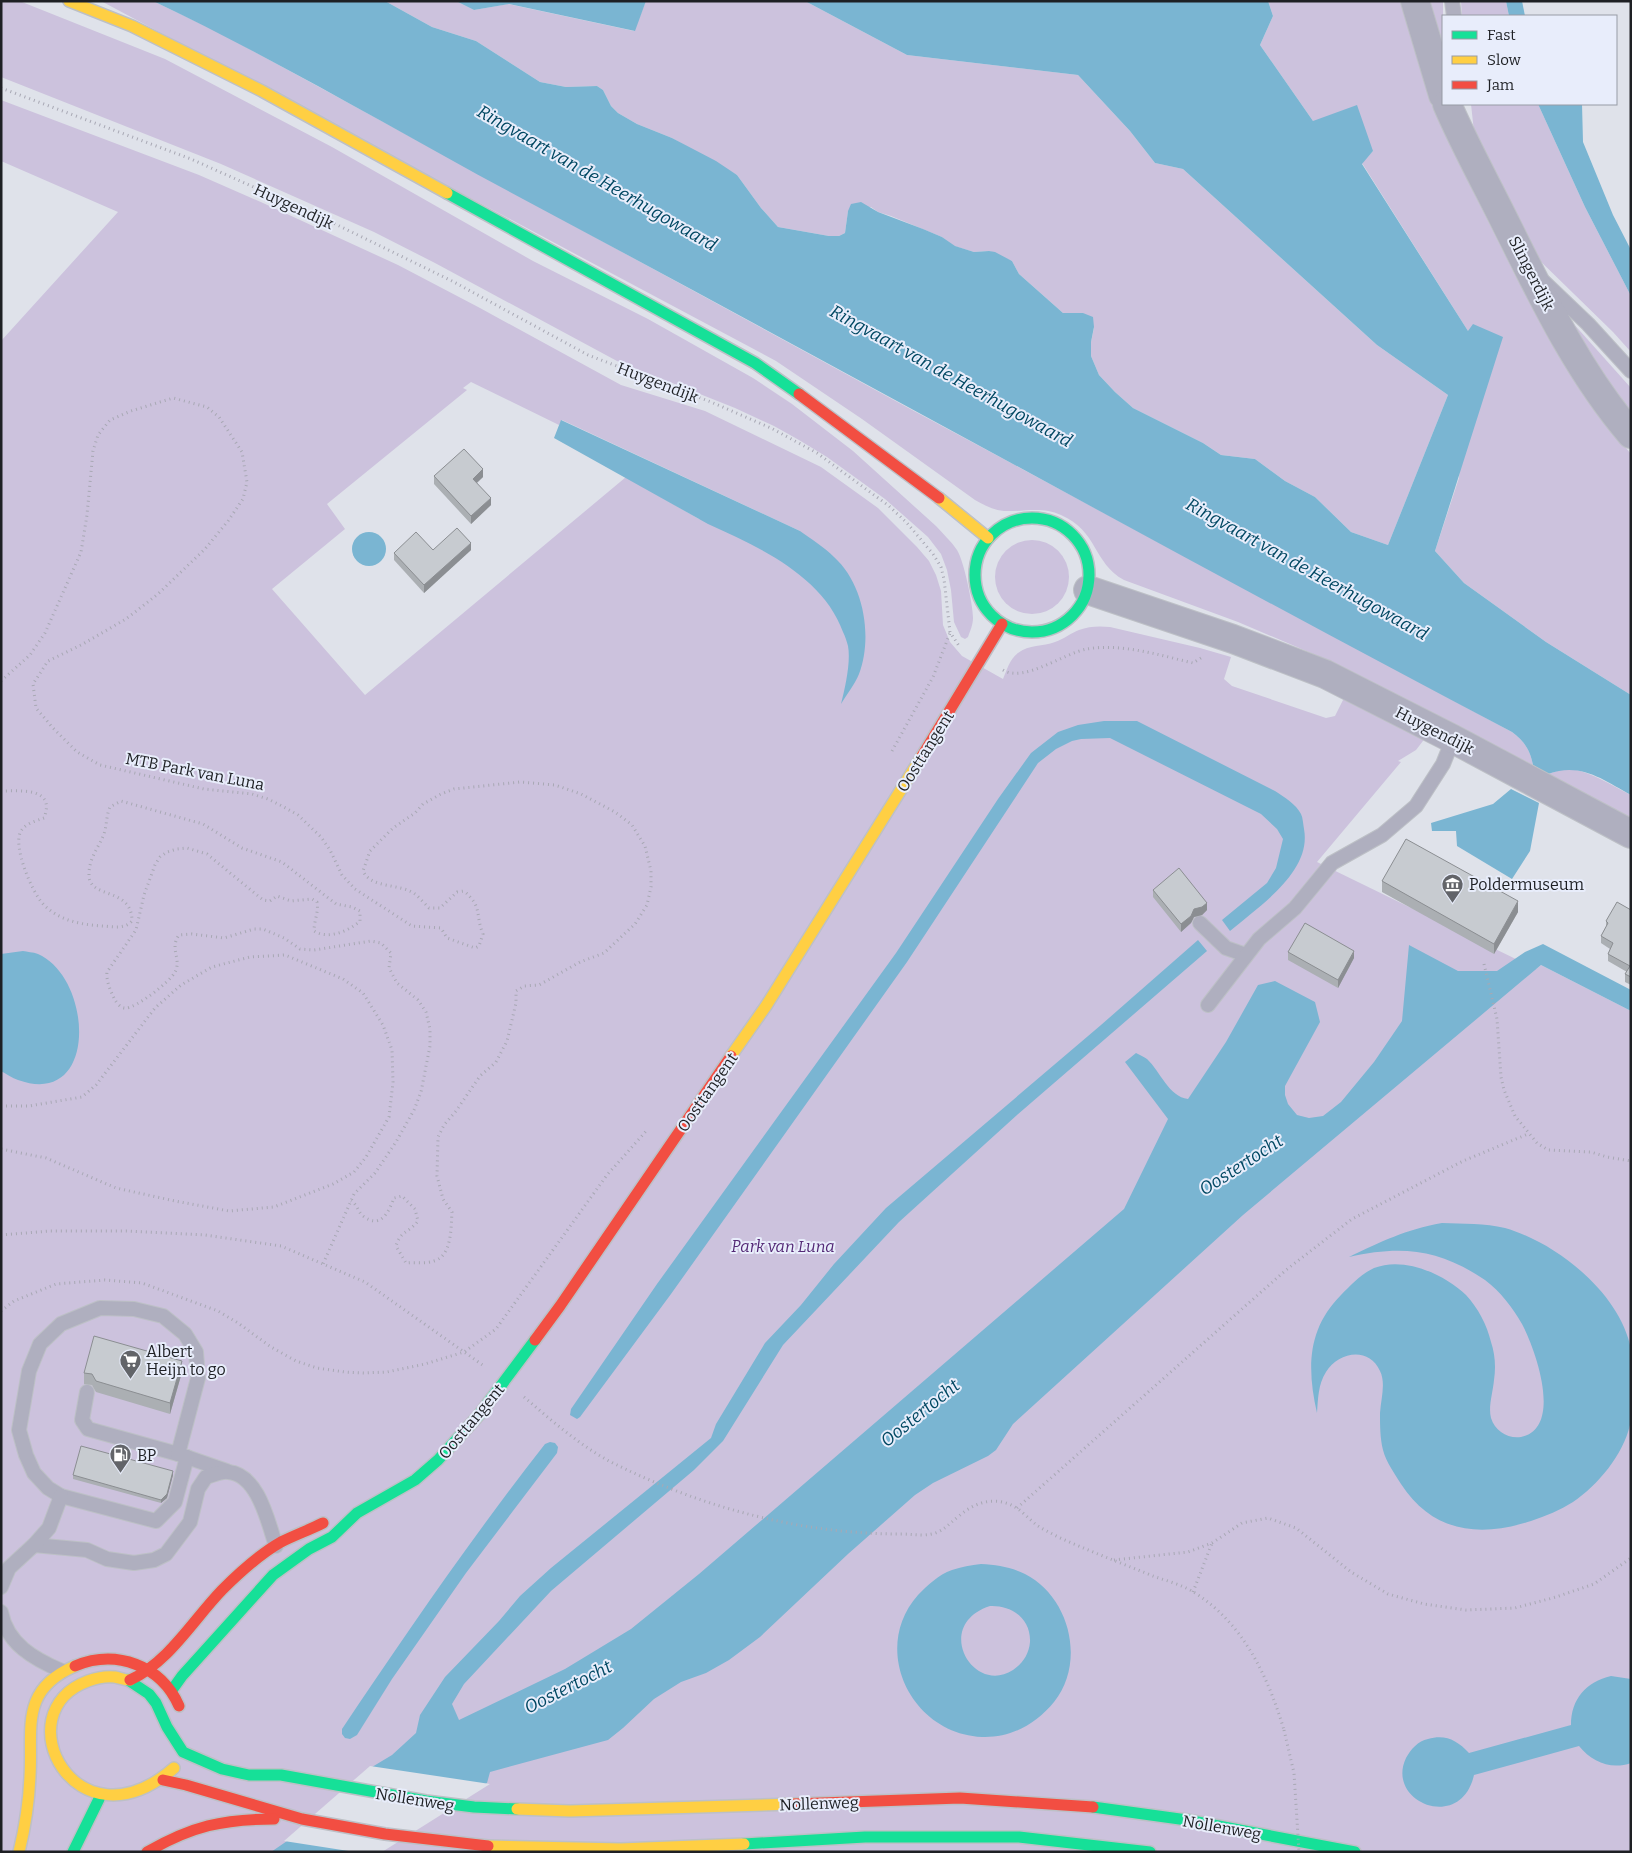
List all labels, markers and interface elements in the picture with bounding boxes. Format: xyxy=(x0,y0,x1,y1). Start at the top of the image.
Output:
legend xyxy=(1442,15,1617,105)
text: Fast xyxy=(1487,26,1516,44)
text: Slow xyxy=(1487,51,1522,69)
text: Jam xyxy=(1486,76,1515,94)
water label: Ringvaart van de Heerhugowaard xyxy=(473,100,721,256)
street label: Huygendijk xyxy=(251,180,337,233)
street label: Slingerdijk xyxy=(1505,233,1558,314)
water label: Ringvaart van de Heerhugowaard xyxy=(826,300,1076,452)
street label: Huygendijk xyxy=(614,358,701,407)
water label: Ringvaart van de Heerhugowaard xyxy=(1182,493,1432,645)
street label: Huygendijk xyxy=(1392,702,1477,758)
street label: Oosttangent xyxy=(893,707,958,795)
street label: MTB Park van Luna xyxy=(124,749,266,794)
museum icon: Poldermuseum xyxy=(1441,872,1465,903)
place label: Poldermuseum xyxy=(1469,875,1584,894)
street label: Oosttangent xyxy=(673,1049,742,1136)
water label: Oostertocht xyxy=(1195,1129,1288,1200)
park label: Park van Luna xyxy=(731,1237,835,1256)
place label: Albert Heijn to go xyxy=(146,1342,226,1379)
supermarket icon: Albert Heijn to go xyxy=(118,1348,142,1379)
water label: Oostertocht xyxy=(876,1374,964,1452)
street label: Oosttangent xyxy=(434,1380,508,1463)
fuel station icon: BP xyxy=(109,1443,133,1474)
place label: BP xyxy=(137,1446,156,1465)
water label: Oostertocht xyxy=(520,1655,616,1718)
street label: Nollenweg xyxy=(374,1784,456,1815)
street label: Nollenweg xyxy=(779,1793,859,1814)
street label: Nollenweg xyxy=(1181,1811,1263,1844)

